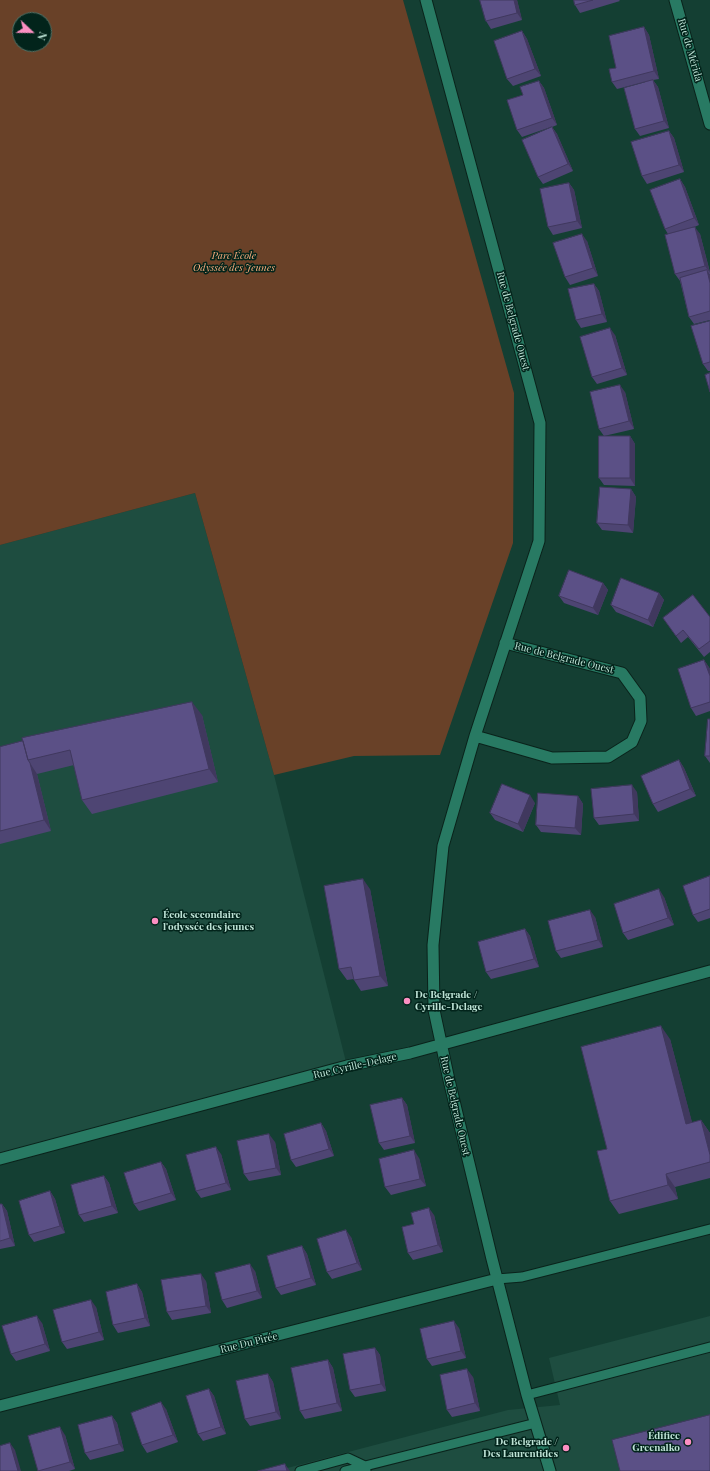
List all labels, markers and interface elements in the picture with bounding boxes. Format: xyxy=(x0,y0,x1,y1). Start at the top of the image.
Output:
north arrow xyxy=(12,12,52,52)
street label: Rue de Mérida xyxy=(675,17,705,83)
text: N xyxy=(34,30,51,43)
park label: Parc École Odyssée des Jeunes xyxy=(193,250,275,274)
street label: Rue de Belgrade Ouest xyxy=(494,270,532,372)
street label: Rue de Belgrade Ouest xyxy=(513,640,615,676)
place label: École secondaire l'odyssée des jeunes xyxy=(163,909,254,932)
marker: École secondaire l'odyssée des jeunes xyxy=(150,916,160,926)
place label: De Belgrade / Cyrille-Delage xyxy=(415,989,483,1012)
marker: De Belgrade / Cyrille-Delage xyxy=(402,996,412,1006)
street label: Rue Cyrille-Delage xyxy=(312,1051,398,1081)
street label: Rue de Belgrade Ouest xyxy=(438,1055,472,1157)
street label: Rue Du Pirée xyxy=(219,1330,279,1356)
place label: Édifice Greenalko xyxy=(632,1430,680,1454)
place label: De Belgrade / Des Laurentides xyxy=(483,1436,558,1460)
marker: Édifice Greenalko xyxy=(683,1437,693,1447)
marker: De Belgrade / Des Laurentides xyxy=(561,1443,571,1453)

